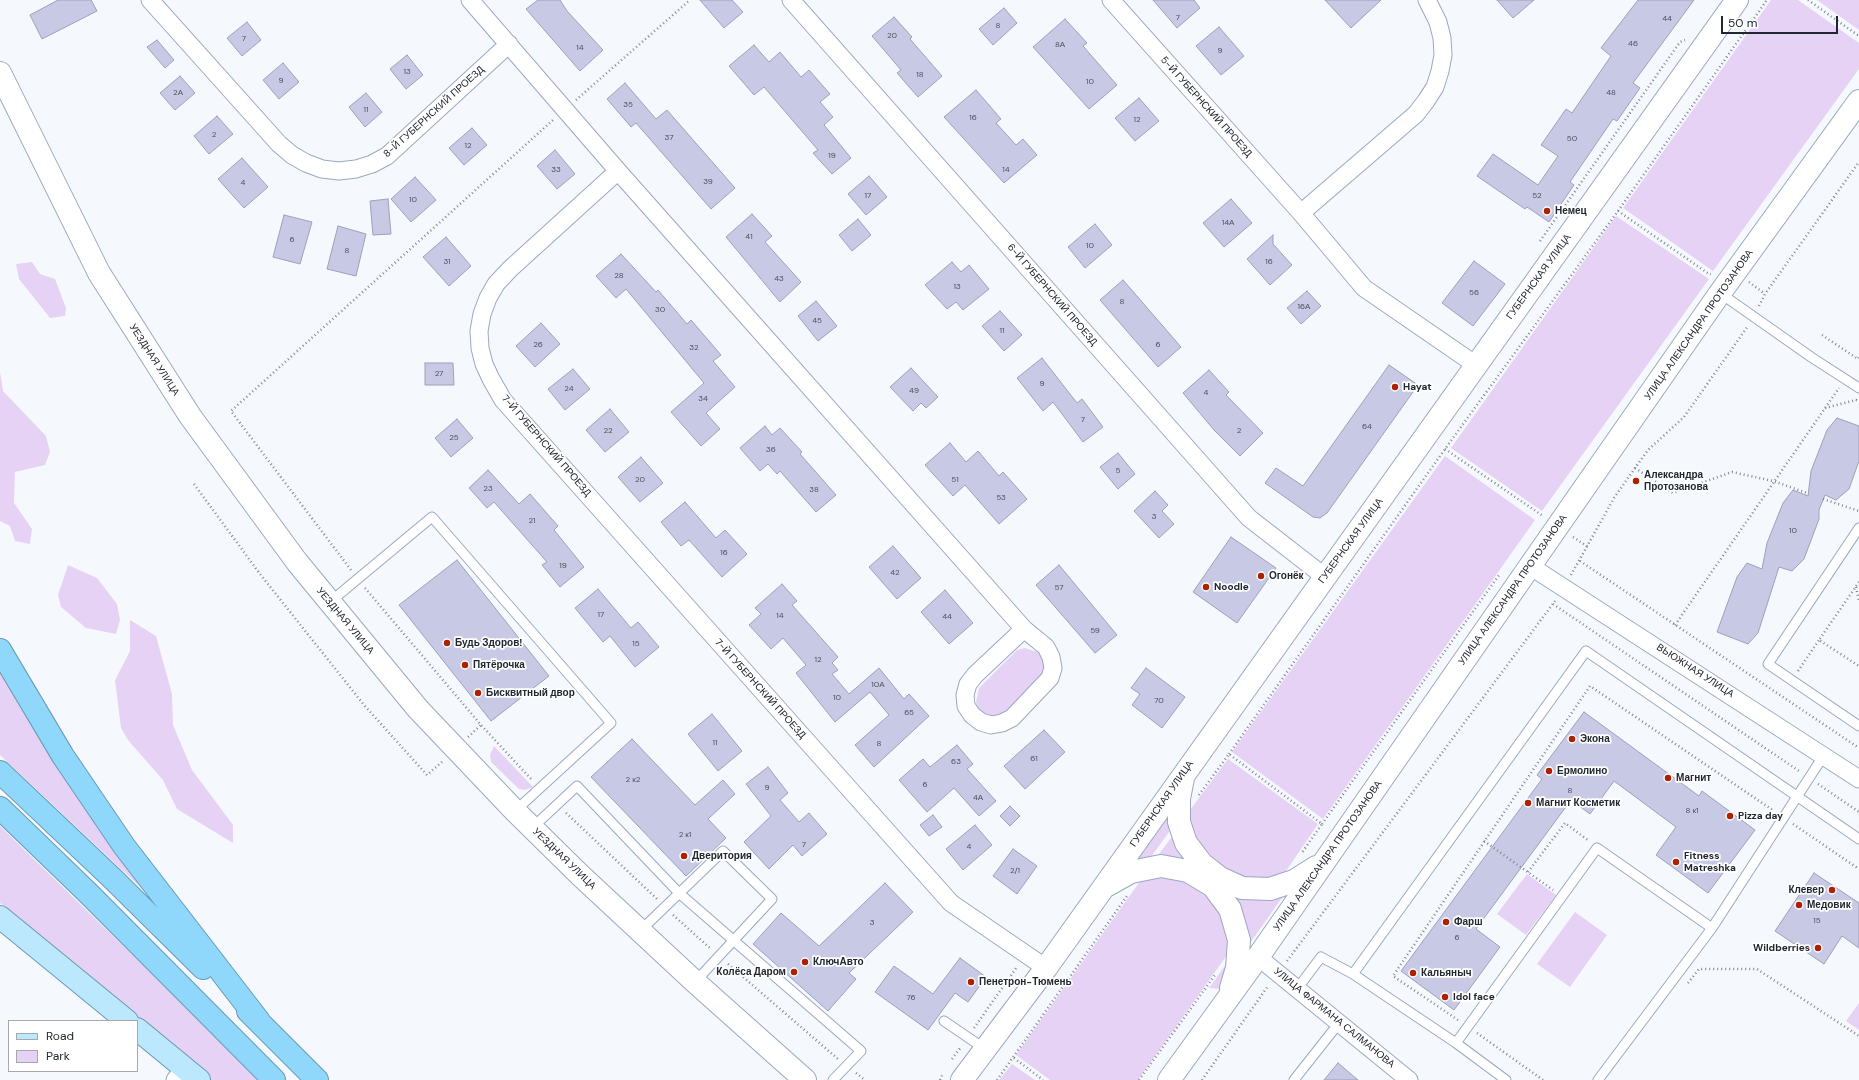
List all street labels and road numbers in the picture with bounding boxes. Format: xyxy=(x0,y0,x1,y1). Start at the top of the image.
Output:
street label: 5-Й ГУБЕРНСКИЙ ПРОЕЗД xyxy=(1158,54,1254,160)
street label: 8-Й ГУБЕРНСКИЙ ПРОЕЗД xyxy=(381,64,487,160)
street label: ГУБЕРНСКАЯ УЛИЦА xyxy=(1504,232,1574,322)
street label: 6-Й ГУБЕРНСКИЙ ПРОЕЗД xyxy=(1004,242,1100,348)
street label: УЛИЦА АЛЕКСАНДРА ПРОТОЗАНОВА xyxy=(1642,247,1756,403)
street label: УЕЗДНАЯ УЛИЦА xyxy=(126,322,182,398)
street label: 7-Й ГУБЕРНСКИЙ ПРОЕЗД xyxy=(499,393,593,499)
street label: ГУБЕРНСКАЯ УЛИЦА xyxy=(1316,496,1386,586)
street label: УЛИЦА АЛЕКСАНДРА ПРОТОЗАНОВА xyxy=(1456,512,1570,668)
street label: УЕЗДНАЯ УЛИЦА xyxy=(314,585,376,657)
street label: 7-Й ГУБЕРНСКИЙ ПРОЕЗД xyxy=(712,637,808,741)
street label: ВЬЮЖНАЯ УЛИЦА xyxy=(1654,641,1736,701)
street label: ГУБЕРНСКАЯ УЛИЦА xyxy=(1128,759,1196,849)
street label: УЛИЦА АЛЕКСАНДРА ПРОТОЗАНОВА xyxy=(1271,778,1385,934)
street label: УЕЗДНАЯ УЛИЦА xyxy=(530,826,598,892)
street label: УЛИЦА ФАРМАНА САЛМАНОВА xyxy=(1271,965,1397,1071)

